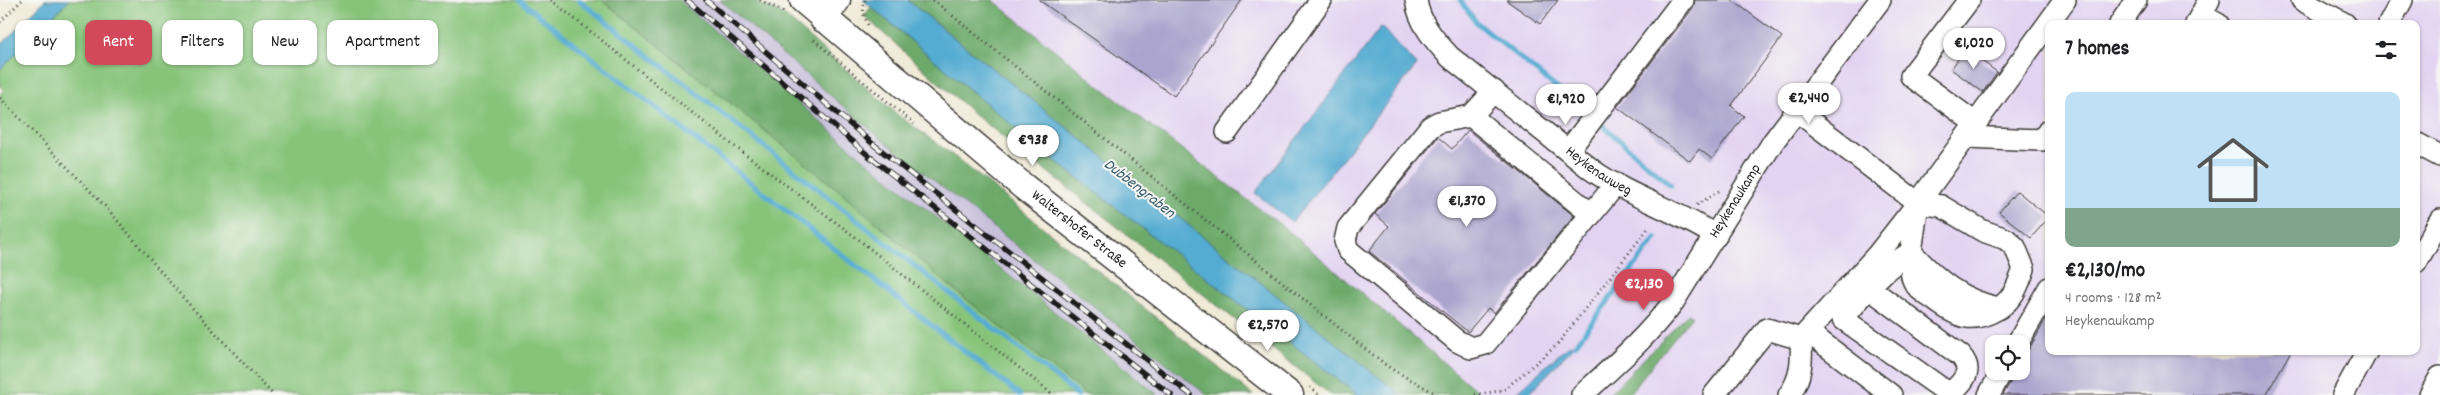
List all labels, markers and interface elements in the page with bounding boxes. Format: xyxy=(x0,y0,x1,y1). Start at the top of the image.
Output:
chip: Buy xyxy=(15,20,75,65)
chip: Rent xyxy=(85,20,152,65)
chip: Filters xyxy=(162,20,243,65)
chip: New xyxy=(253,20,317,65)
chip: Apartment xyxy=(327,20,438,65)
pin: €1,020 xyxy=(1933,28,2015,70)
text: €1,020 xyxy=(1954,32,1994,55)
text: 7 homes xyxy=(2065,35,2129,65)
icon: filters xyxy=(2372,36,2400,64)
pin: €2,440 xyxy=(1768,82,1850,125)
pin: €1,920 xyxy=(1525,84,1607,126)
text: €2,440 xyxy=(1789,87,1829,110)
text: €1,920 xyxy=(1547,88,1585,111)
pin: €938 xyxy=(1003,124,1063,167)
icon: home xyxy=(2188,125,2278,215)
text: €938 xyxy=(1018,129,1048,152)
street label: Heykenauweg xyxy=(1560,141,1635,202)
water label: Dubbengraben xyxy=(1098,154,1180,225)
street label: Heykenaukamp xyxy=(1704,160,1768,243)
street label: Waltershofer Straße xyxy=(1026,185,1132,275)
pin: €1,370 xyxy=(1426,186,1508,228)
text: €1,370 xyxy=(1448,190,1486,213)
text: €2,130/mo xyxy=(2065,257,2145,287)
pin: €2,130 xyxy=(1603,268,1685,311)
text: €2,130 xyxy=(1625,273,1663,296)
text: 4 rooms · 128 m² xyxy=(2065,287,2162,310)
pin: €2,570 xyxy=(1227,310,1309,352)
text: Heykenaukamp xyxy=(2065,310,2155,333)
text: €2,570 xyxy=(1247,314,1289,337)
map controls xyxy=(1985,335,2030,380)
button: locate xyxy=(1985,335,2030,380)

